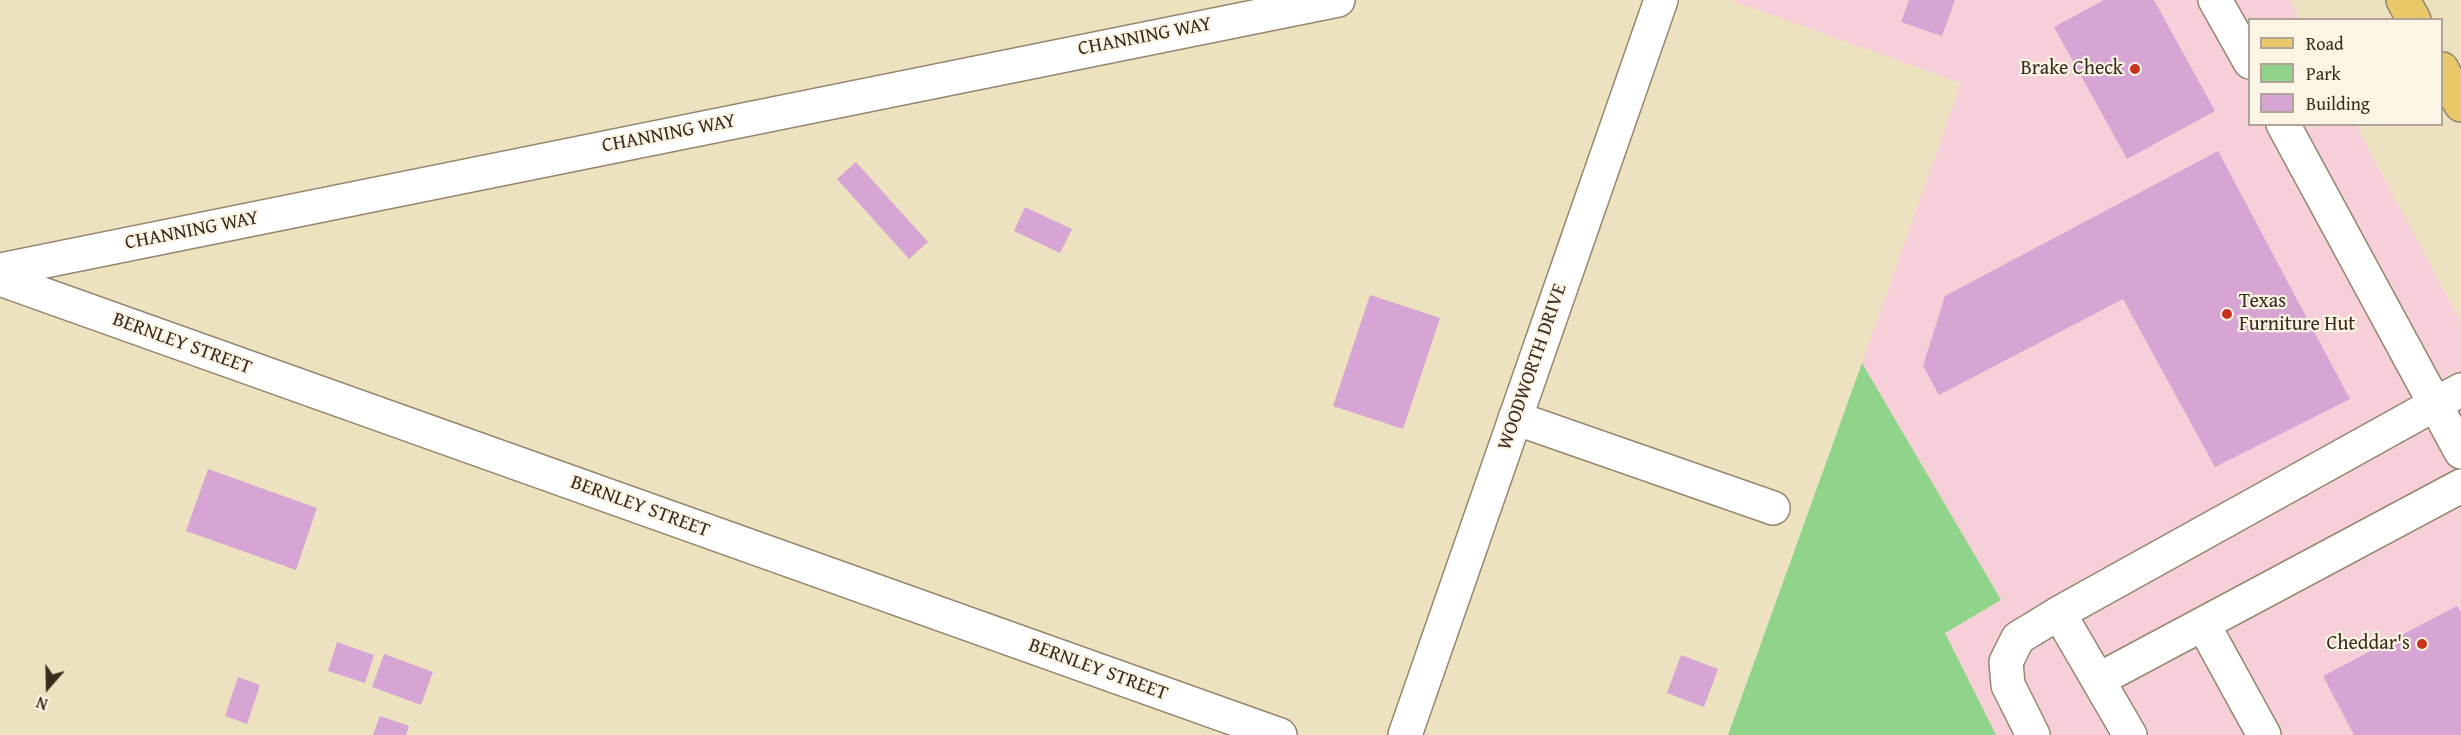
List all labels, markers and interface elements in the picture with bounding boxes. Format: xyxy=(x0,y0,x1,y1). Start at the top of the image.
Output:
street label: CHANNING WAY xyxy=(1076,12,1214,62)
legend xyxy=(2248,18,2443,126)
text: Road xyxy=(2306,30,2344,57)
place label: Brake Check xyxy=(2020,57,2123,81)
text: Park xyxy=(2306,60,2341,87)
marker: Brake Check xyxy=(2128,62,2142,76)
text: Building xyxy=(2306,90,2370,117)
street label: CHANNING WAY xyxy=(600,109,738,159)
street label: CHANNING WAY xyxy=(123,206,261,256)
street label: WOODWORTH DRIVE xyxy=(1493,281,1573,453)
place label: Texas Furniture Hut xyxy=(2239,290,2355,337)
marker: Texas Furniture Hut xyxy=(2220,307,2234,321)
street label: BERNLEY STREET xyxy=(109,308,255,380)
street label: BERNLEY STREET xyxy=(567,471,713,543)
place label: Cheddar's xyxy=(2326,632,2410,656)
street label: BERNLEY STREET xyxy=(1025,634,1171,706)
marker: Cheddar's xyxy=(2415,637,2429,651)
north arrow xyxy=(18,657,78,717)
text: N xyxy=(33,691,51,717)

